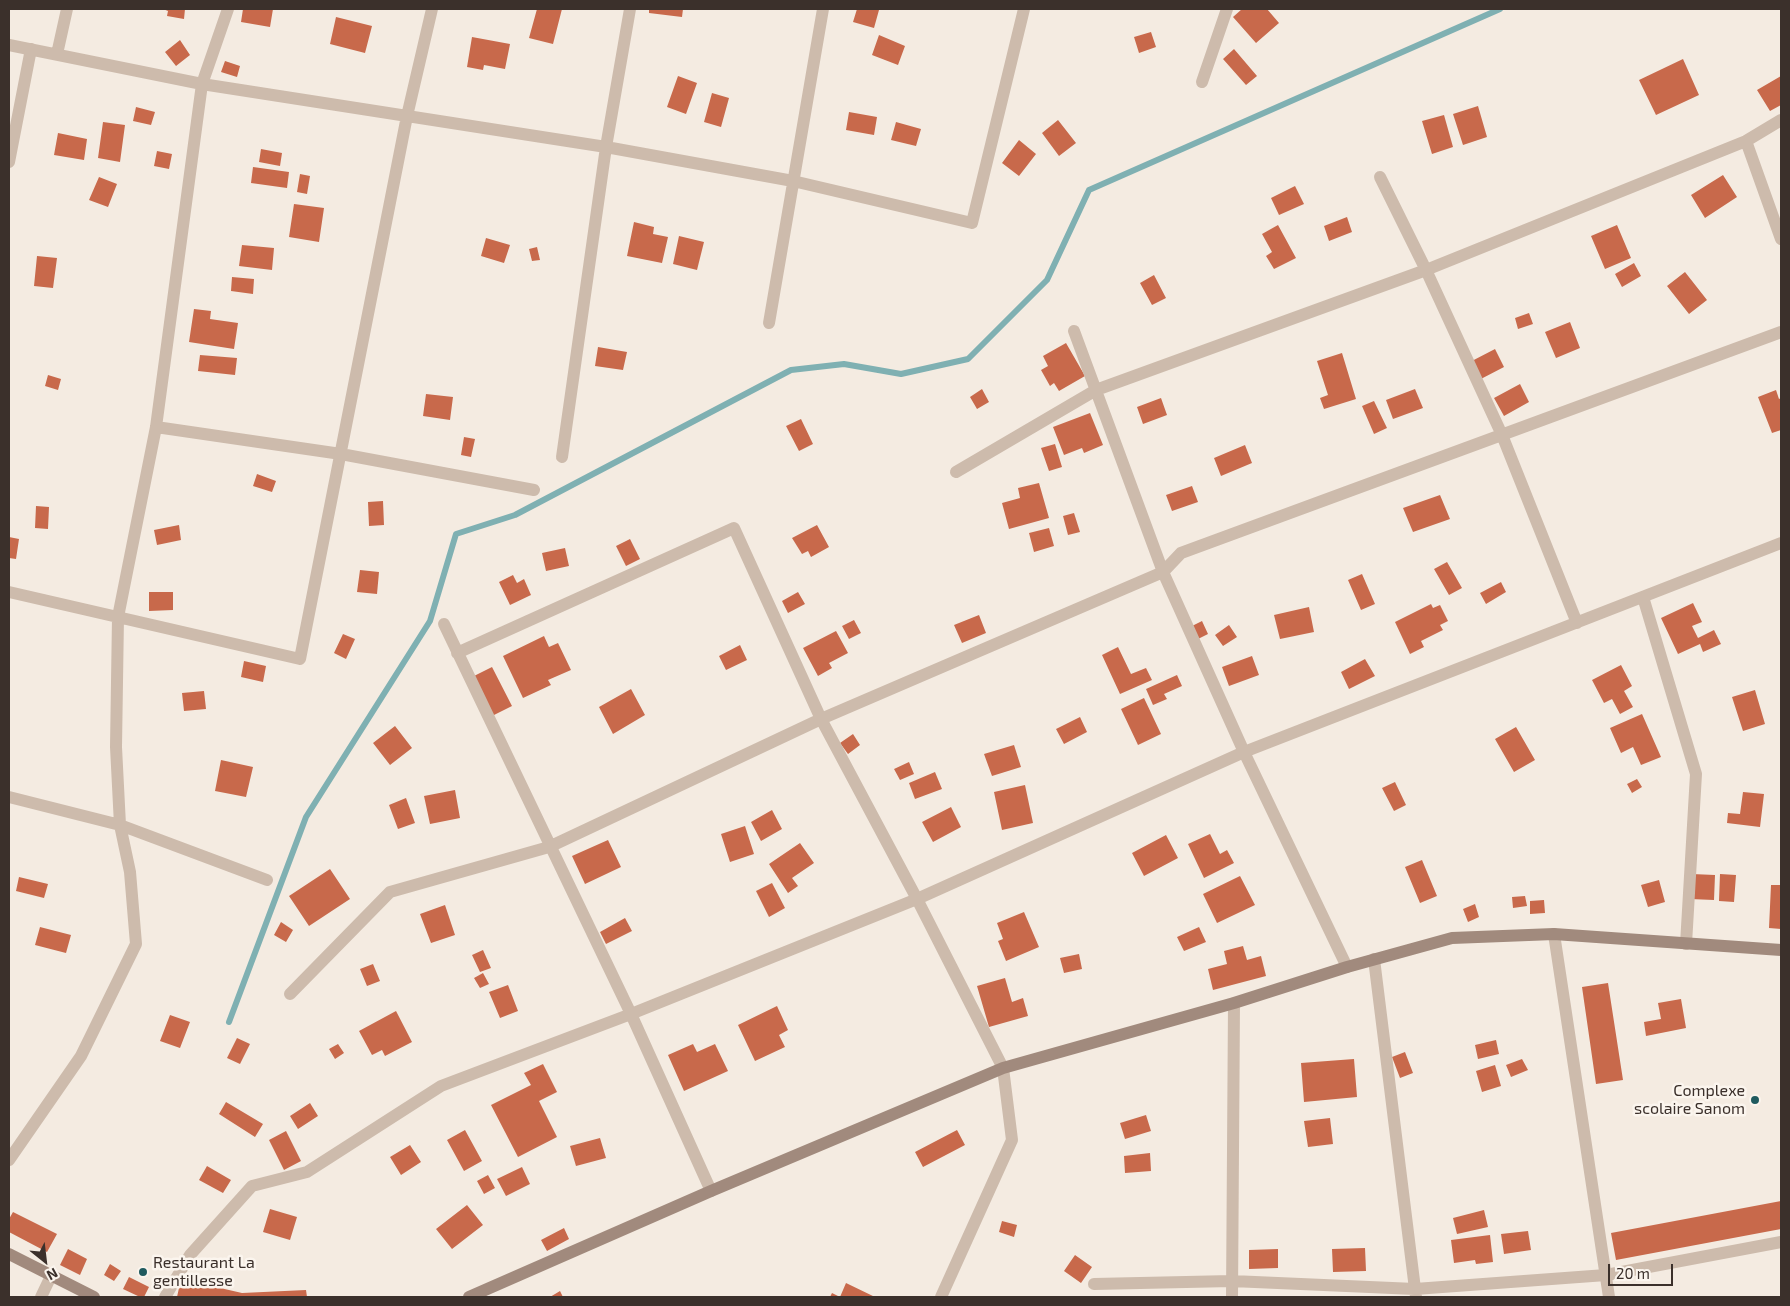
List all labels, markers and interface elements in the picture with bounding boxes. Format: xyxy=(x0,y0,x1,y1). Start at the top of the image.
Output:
place label: Complexe scolaire Sanom xyxy=(1634,1081,1745,1119)
marker: Complexe scolaire Sanom xyxy=(1749,1094,1761,1106)
north arrow xyxy=(20,1236,70,1286)
place label: Restaurant La gentillesse xyxy=(153,1253,255,1291)
scale bar xyxy=(1610,1254,1675,1286)
text: 20 m xyxy=(1616,1264,1650,1282)
text: N xyxy=(44,1265,61,1284)
marker: Restaurant La gentillesse xyxy=(137,1266,149,1278)

